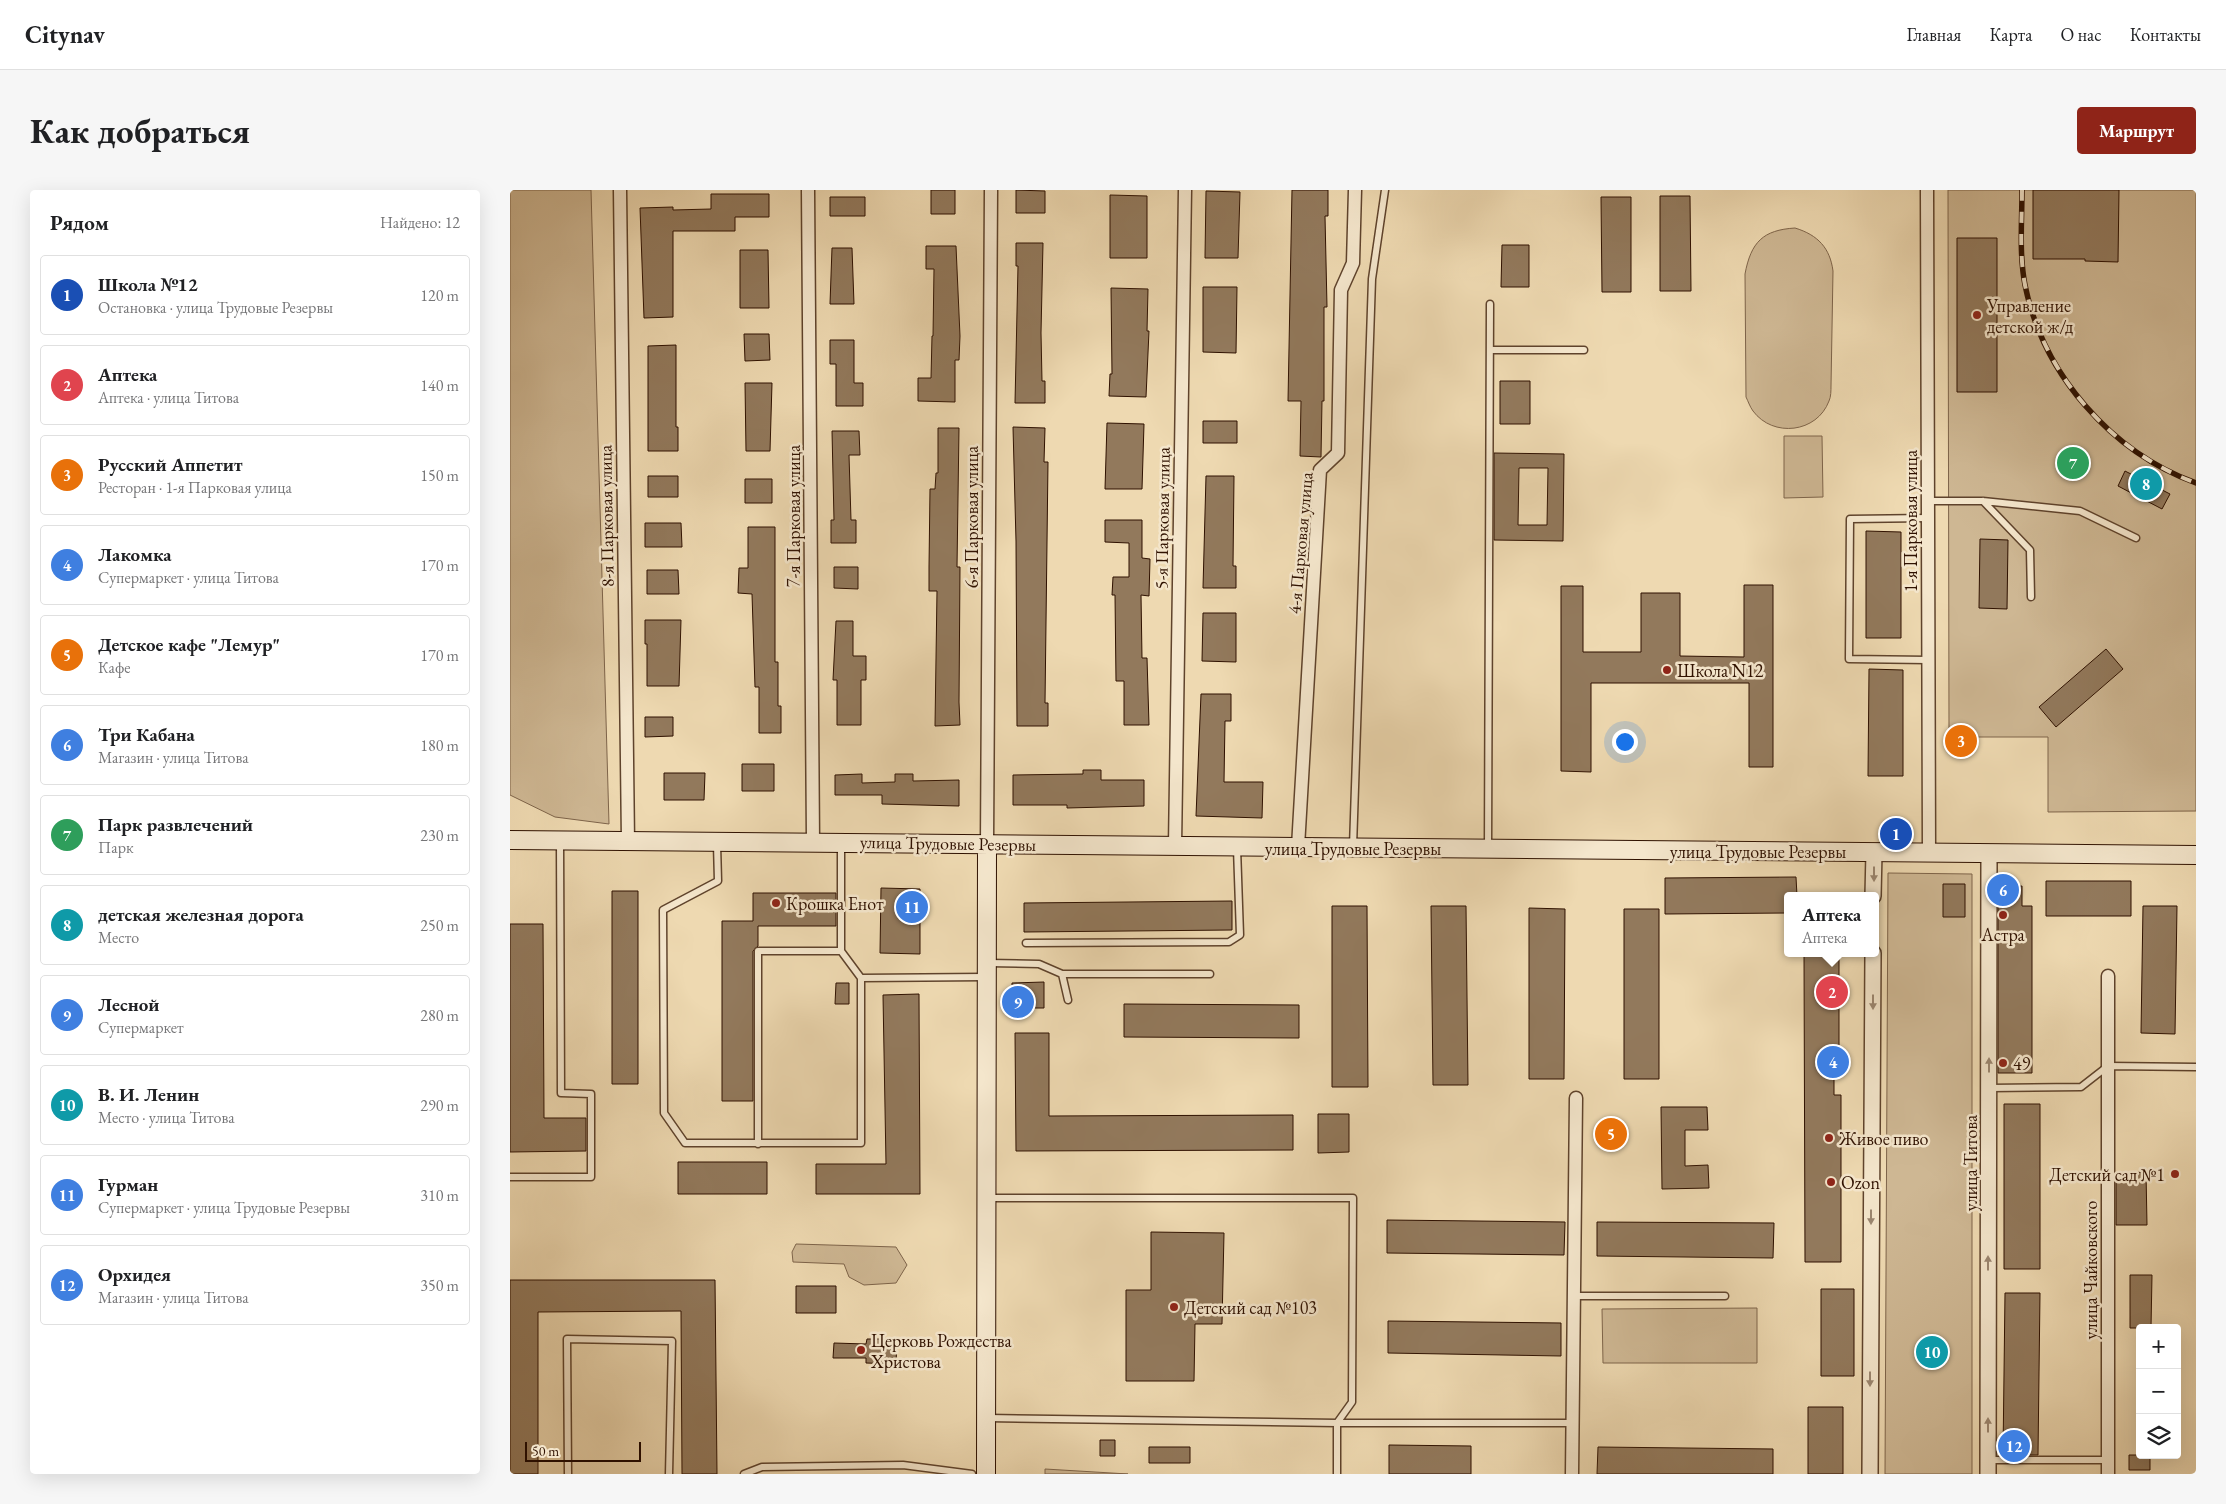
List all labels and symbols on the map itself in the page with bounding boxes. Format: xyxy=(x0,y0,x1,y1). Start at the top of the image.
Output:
place label: Управление детской ж/д xyxy=(1986,294,2073,338)
marker: Управление детской ж/д xyxy=(1971,309,1983,321)
street label: 8-я Парковая улица xyxy=(593,444,619,587)
street label: 7-я Парковая улица xyxy=(782,444,805,587)
pin: 7 xyxy=(2057,444,2089,482)
street label: 6-я Парковая улица xyxy=(960,445,983,588)
street label: 5-я Парковая улица xyxy=(1149,446,1175,589)
street label: 1-я Парковая улица xyxy=(1899,449,1922,592)
pin: 8 xyxy=(2130,465,2162,503)
street label: 4-я Парковая улица xyxy=(1282,470,1318,615)
place label: Школа N12 xyxy=(1677,659,1764,682)
marker: Школа N12 xyxy=(1661,664,1673,676)
pin: 3 xyxy=(1945,722,1977,760)
your location xyxy=(1612,729,1638,755)
pin: 1 xyxy=(1880,815,1912,853)
street label: улица Трудовые Резервы xyxy=(860,830,1036,856)
street label: улица Трудовые Резервы xyxy=(1265,837,1441,860)
street label: улица Трудовые Резервы xyxy=(1670,840,1846,863)
one-way arrow xyxy=(1869,866,1877,882)
pin: 6 xyxy=(1987,871,2019,909)
pin: 11 xyxy=(896,888,928,926)
place label: Крошка Енот xyxy=(786,892,884,915)
marker: Крошка Енот xyxy=(770,897,782,909)
marker: Астра xyxy=(1997,909,2009,921)
place label: Астра xyxy=(1980,923,2025,946)
pin: 2 xyxy=(1816,973,1848,1011)
pin: 9 xyxy=(1002,983,1034,1021)
one-way arrow xyxy=(1869,994,1877,1010)
pin: 4 xyxy=(1817,1043,1849,1081)
place label: 49 xyxy=(2013,1052,2031,1075)
one-way arrow xyxy=(1985,1057,1993,1073)
marker: 49 xyxy=(1997,1057,2009,1069)
street label: улица Титова xyxy=(1959,1114,1982,1211)
pin: 5 xyxy=(1595,1115,1627,1153)
place label: Живое пиво xyxy=(1838,1127,1929,1150)
marker: Живое пиво xyxy=(1823,1132,1835,1144)
place label: Детский сад №1 xyxy=(2049,1163,2165,1186)
marker: Детский сад №1 xyxy=(2169,1168,2181,1180)
place label: Ozon xyxy=(1841,1171,1880,1194)
marker: Ozon xyxy=(1825,1176,1837,1188)
street label: улица Чайковского xyxy=(2079,1201,2102,1339)
one-way arrow xyxy=(1867,1209,1875,1225)
one-way arrow xyxy=(1984,1255,1992,1271)
place label: Детский сад №103 xyxy=(1184,1296,1317,1319)
marker: Детский сад №103 xyxy=(1168,1301,1180,1313)
place label: Церковь Рождества Христова xyxy=(870,1329,1012,1373)
pin: 10 xyxy=(1916,1333,1948,1371)
marker: Церковь Рождества Христова xyxy=(855,1344,867,1356)
one-way arrow xyxy=(1866,1372,1874,1388)
one-way arrow xyxy=(1984,1417,1992,1433)
pin: 12 xyxy=(1998,1427,2030,1465)
scale bar xyxy=(525,1439,641,1462)

